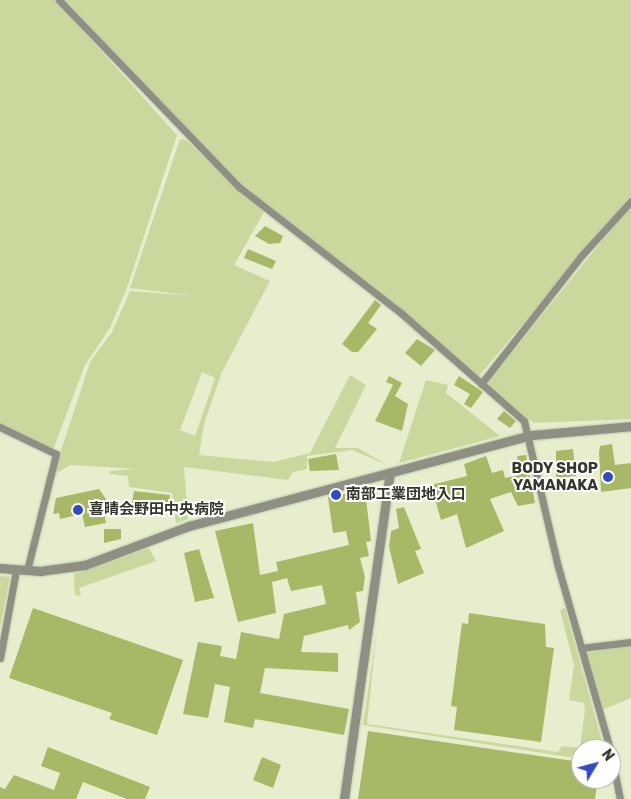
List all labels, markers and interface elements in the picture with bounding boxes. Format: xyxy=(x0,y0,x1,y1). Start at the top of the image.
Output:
place label: BODY SHOP YAMANAKA xyxy=(511,459,598,494)
marker: BODY SHOP YAMANAKA xyxy=(602,471,614,483)
place label: 南部工業団地入口 xyxy=(346,486,466,504)
marker: 南部工業団地入口 xyxy=(330,489,342,501)
place label: 喜晴会野田中央病院 xyxy=(89,501,224,519)
marker: 喜晴会野田中央病院 xyxy=(71,503,85,517)
north arrow xyxy=(571,739,621,789)
text: N xyxy=(598,746,617,764)

